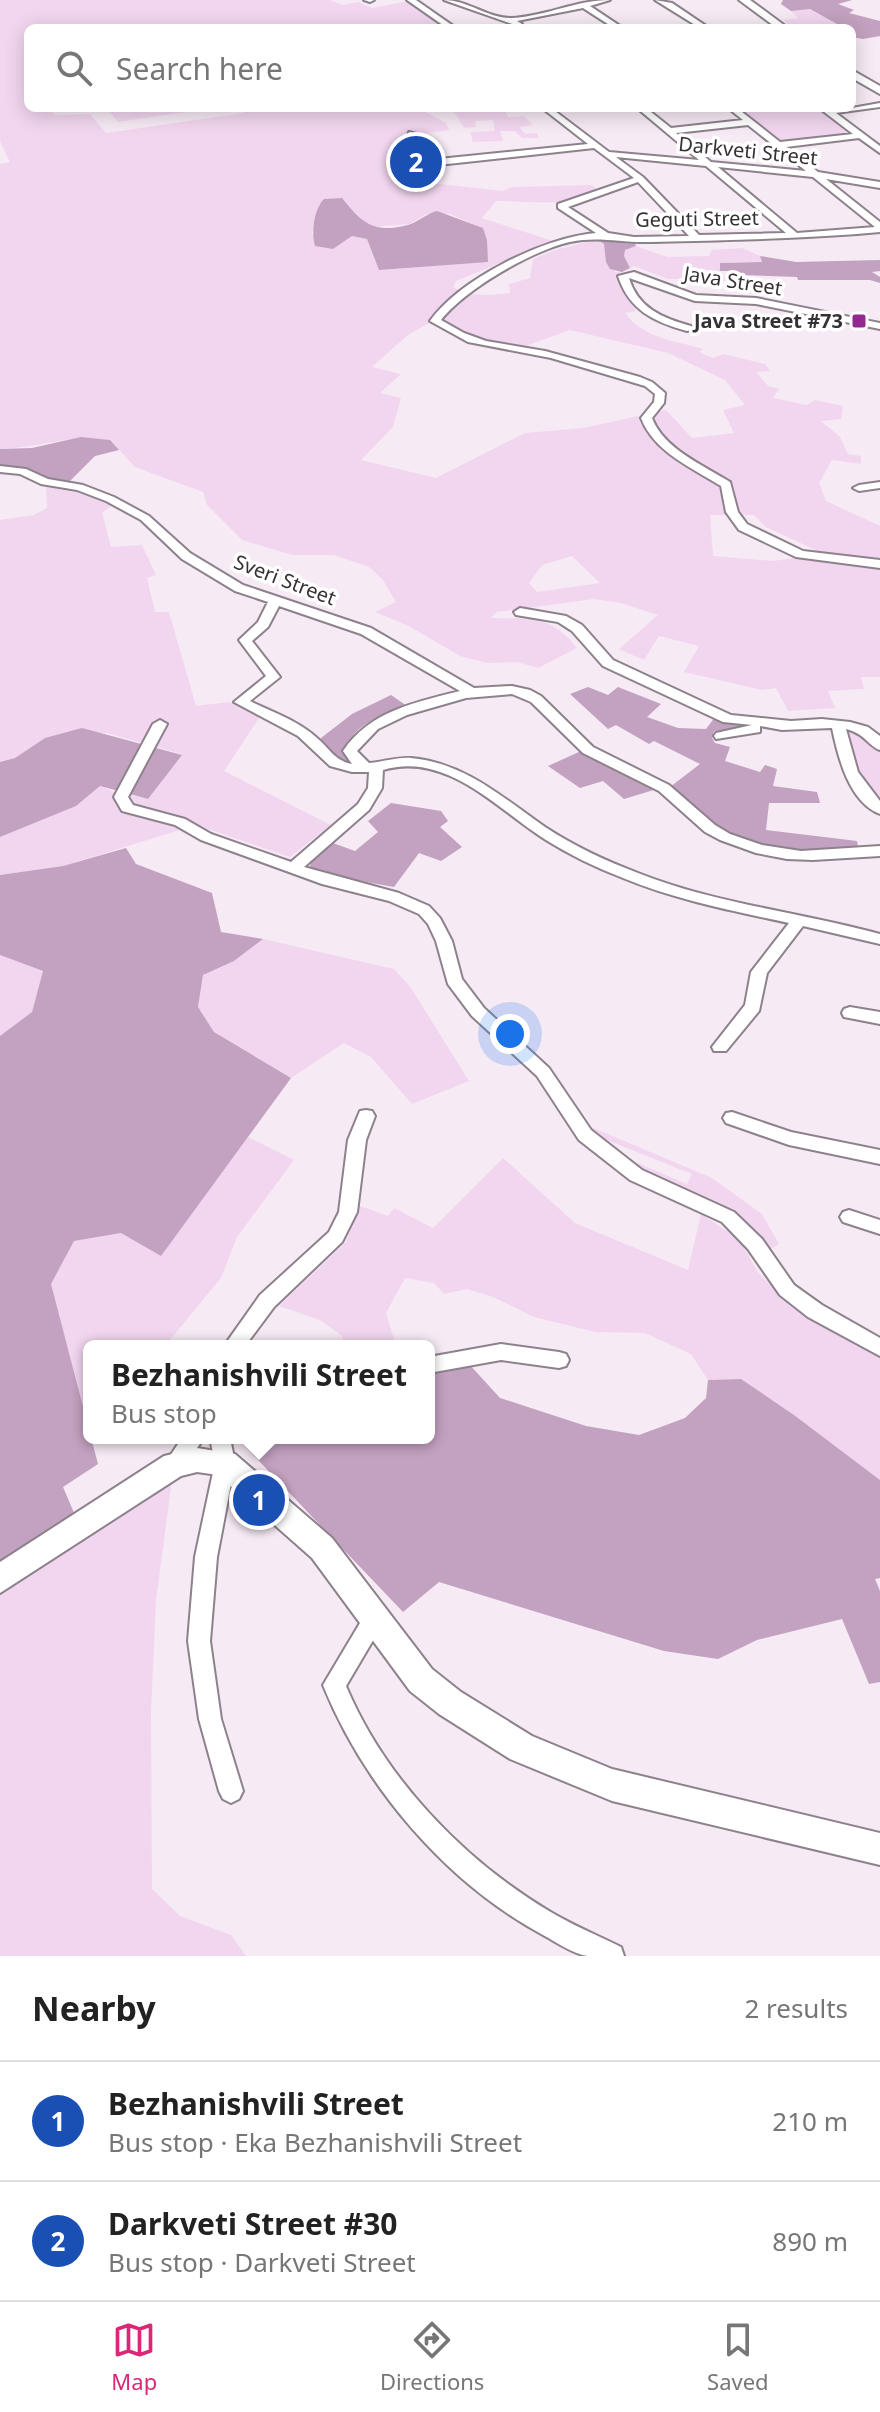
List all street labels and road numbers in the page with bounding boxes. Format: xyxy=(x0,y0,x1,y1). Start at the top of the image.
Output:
street label: Darkveti Street xyxy=(677,130,819,171)
street label: Geguti Street xyxy=(635,204,759,233)
street label: Java Street xyxy=(680,259,784,302)
street label: Sveri Street xyxy=(230,548,340,611)

